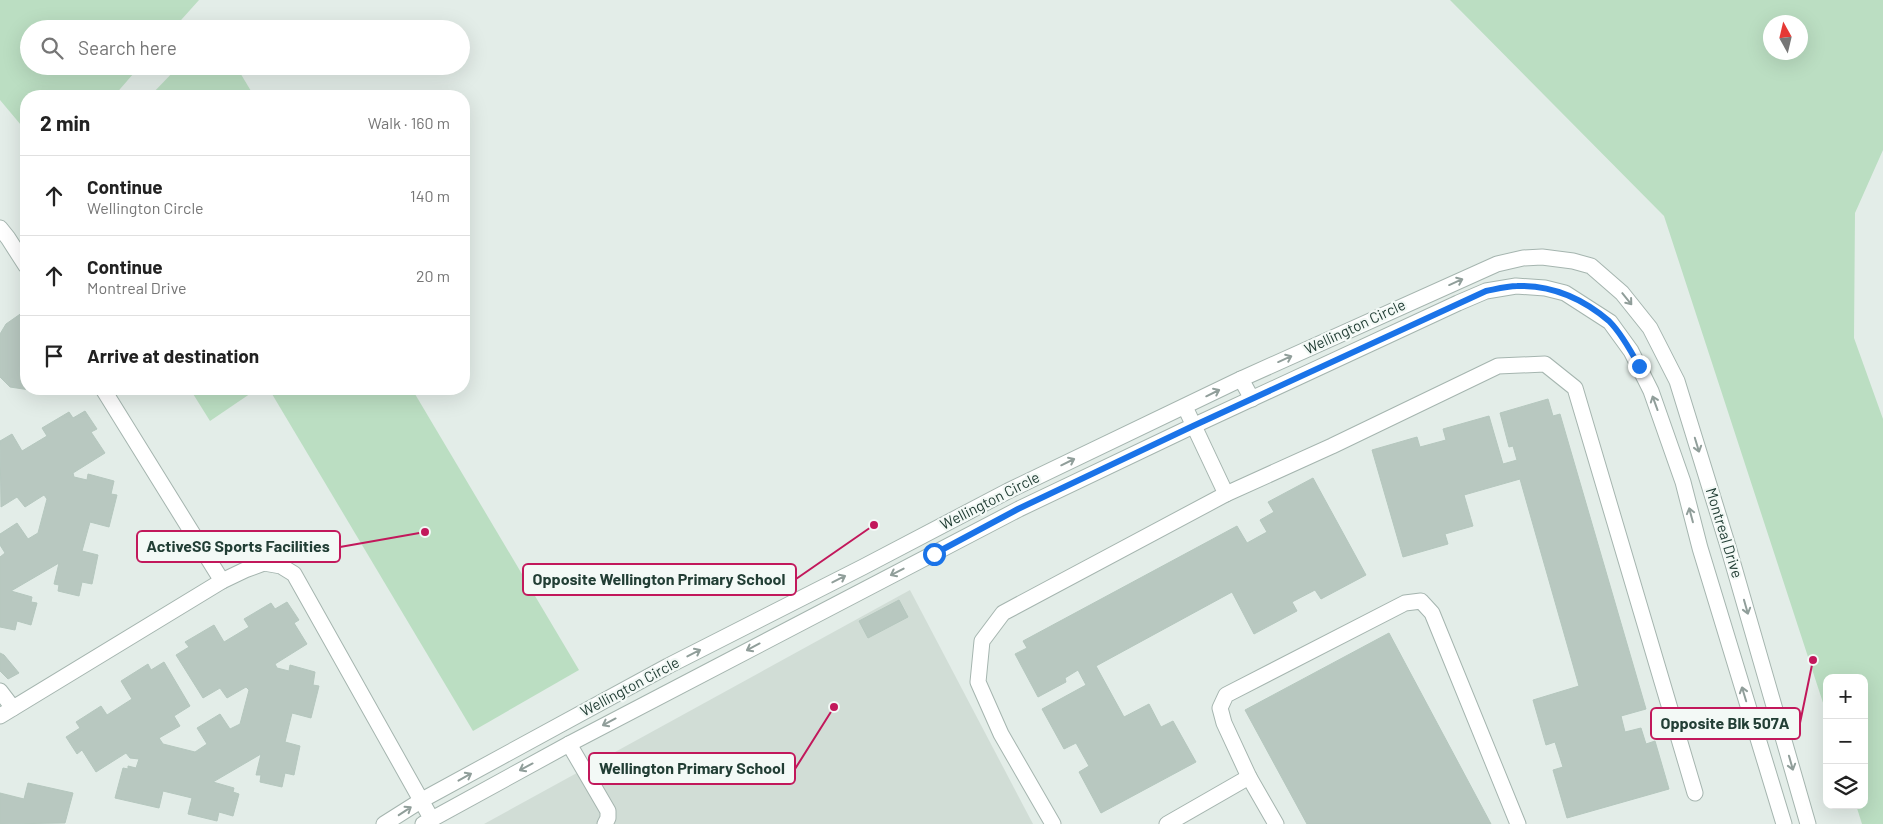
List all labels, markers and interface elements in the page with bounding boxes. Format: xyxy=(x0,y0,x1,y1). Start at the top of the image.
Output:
north arrow xyxy=(1763,15,1808,60)
search box xyxy=(20,20,470,75)
icon: search xyxy=(38,34,66,62)
text: Search here xyxy=(78,36,177,59)
text: 2 min xyxy=(40,110,90,135)
text: Walk · 160 m xyxy=(368,113,450,132)
text: Continue xyxy=(87,175,163,198)
icon: ahead xyxy=(40,182,68,210)
text: 140 m xyxy=(410,186,450,205)
text: Wellington Circle xyxy=(87,198,204,217)
text: Continue xyxy=(87,255,163,278)
icon: ahead xyxy=(40,262,68,290)
text: 20 m xyxy=(416,266,450,285)
one-way arrow xyxy=(1448,276,1463,286)
text: Montreal Drive xyxy=(87,278,187,297)
one-way arrow xyxy=(1621,293,1632,306)
street label: Wellington Circle xyxy=(1301,295,1408,357)
icon: arrive xyxy=(40,342,68,370)
text: Arrive at destination xyxy=(87,344,259,367)
one-way arrow xyxy=(1277,354,1292,363)
route end xyxy=(1628,355,1651,378)
one-way arrow xyxy=(1205,388,1220,397)
one-way arrow xyxy=(1650,395,1659,411)
one-way arrow xyxy=(1692,436,1702,452)
one-way arrow xyxy=(1060,457,1075,467)
street label: Wellington Circle xyxy=(937,467,1042,533)
street label: Montreal Drive xyxy=(1703,485,1747,580)
one-way arrow xyxy=(1686,507,1696,523)
callout: ActiveSG Sports Facilities xyxy=(137,531,340,562)
text: ActiveSG Sports Facilities xyxy=(146,536,330,555)
route start xyxy=(923,543,946,566)
callout: Opposite Wellington Primary School xyxy=(523,564,796,595)
one-way arrow xyxy=(890,567,905,577)
text: Opposite Wellington Primary School xyxy=(533,569,785,588)
one-way arrow xyxy=(831,574,846,583)
one-way arrow xyxy=(1741,598,1751,614)
one-way arrow xyxy=(746,642,761,652)
one-way arrow xyxy=(686,648,701,657)
street label: Wellington Circle xyxy=(577,653,682,720)
map controls xyxy=(1823,674,1868,809)
button: + xyxy=(1823,674,1868,719)
one-way arrow xyxy=(1739,686,1749,702)
callout: Opposite Blk 507A xyxy=(1651,708,1800,739)
text: Opposite Blk 507A xyxy=(1661,713,1790,732)
one-way arrow xyxy=(602,717,617,727)
button: − xyxy=(1823,719,1868,764)
callout: Wellington Primary School xyxy=(589,753,795,784)
one-way arrow xyxy=(1786,754,1796,770)
text: Wellington Primary School xyxy=(599,758,785,777)
one-way arrow xyxy=(519,763,534,772)
button: layers xyxy=(1823,764,1868,809)
one-way arrow xyxy=(457,771,472,781)
one-way arrow xyxy=(398,806,412,816)

